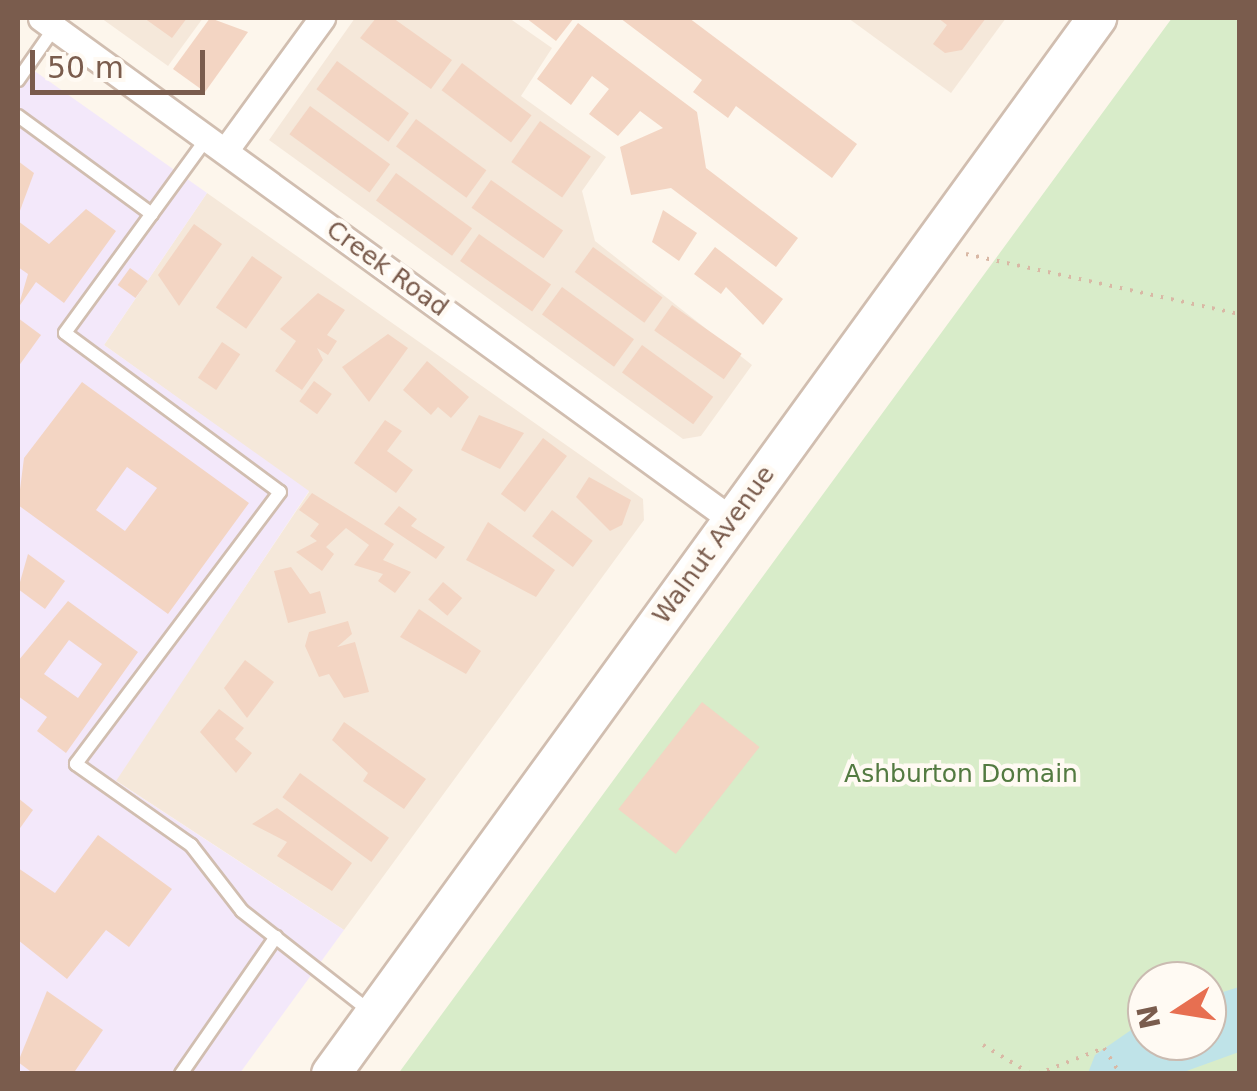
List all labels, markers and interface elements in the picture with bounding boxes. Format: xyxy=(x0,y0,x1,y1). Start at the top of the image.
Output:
scale bar xyxy=(35,30,210,92)
text: 50 m xyxy=(47,50,124,85)
street label: Creek Road xyxy=(320,215,454,323)
street label: Walnut Avenue xyxy=(647,460,781,630)
park label: Ashburton Domain xyxy=(844,759,1078,789)
north arrow xyxy=(1127,961,1227,1061)
text: N xyxy=(1131,1002,1168,1032)

